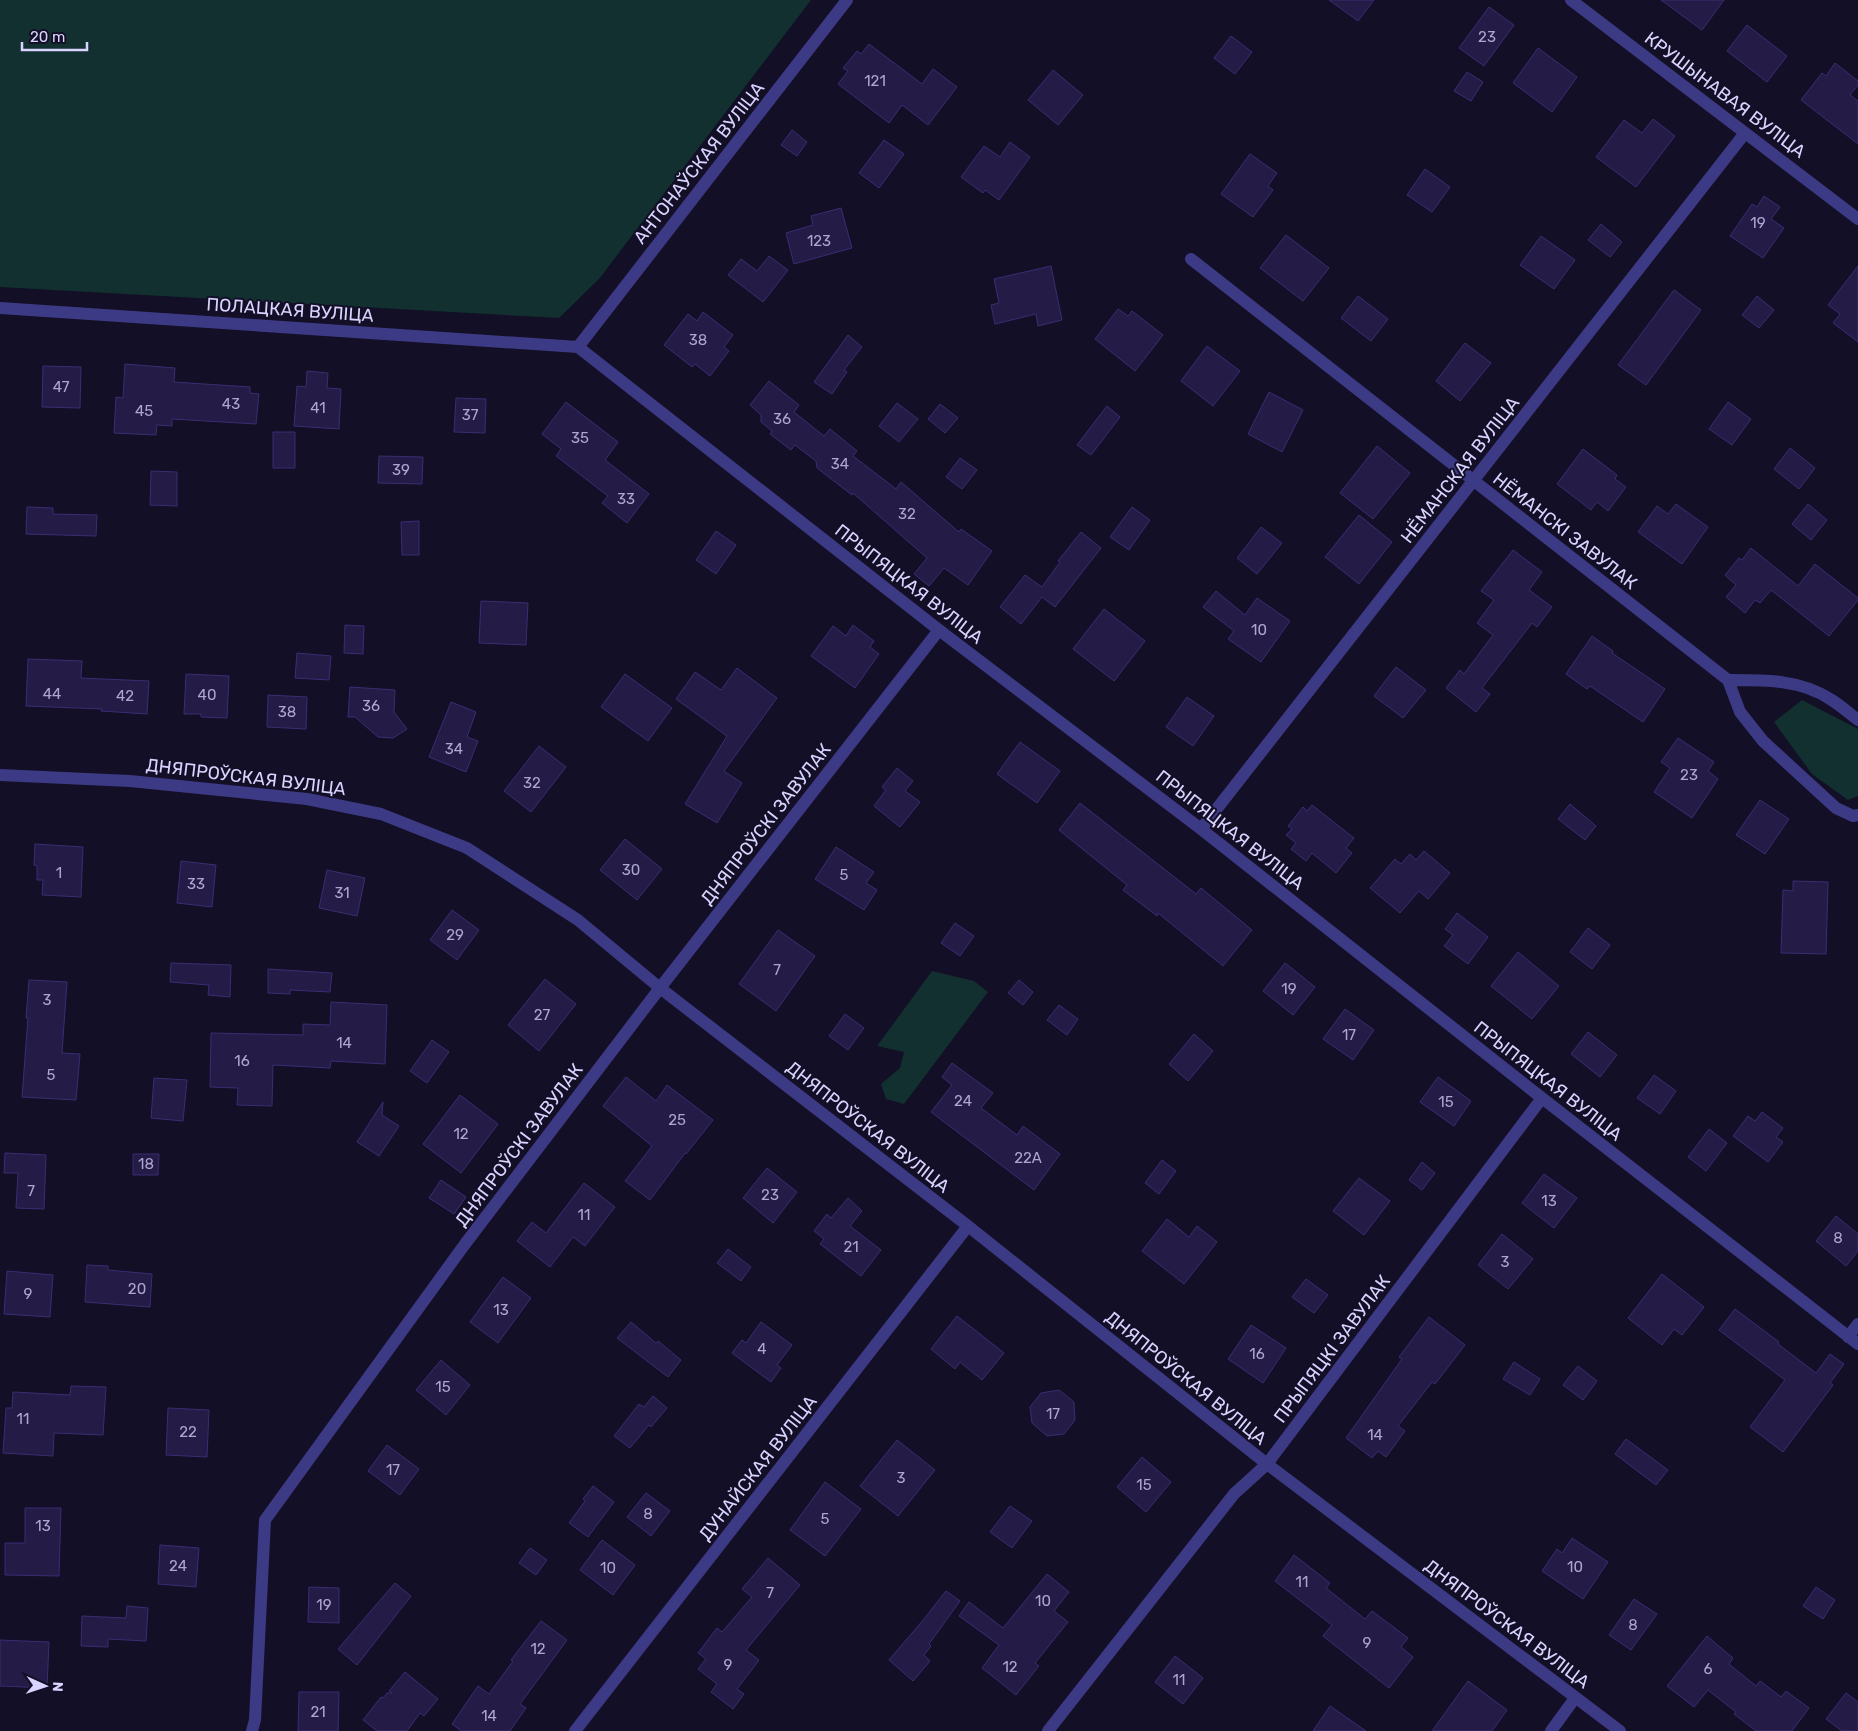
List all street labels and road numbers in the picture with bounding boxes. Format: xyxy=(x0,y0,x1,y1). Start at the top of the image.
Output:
street label: КРУШЫНАВАЯ ВУЛІЦА xyxy=(1640,27,1810,163)
street label: АНТОНАЎСКАЯ ВУЛІЦА xyxy=(629,78,769,248)
street label: ПОЛАЦКАЯ ВУЛІЦА xyxy=(206,293,374,327)
street label: НЁМАНСКАЯ ВУЛІЦА xyxy=(1396,392,1524,548)
street label: НЁМАНСКІ ЗАВУЛАК xyxy=(1488,468,1642,594)
street label: ПРЫПЯЦКАЯ ВУЛІЦА xyxy=(831,519,987,649)
street label: ДНЯПРОЎСКІ ЗАВУЛАК xyxy=(696,739,836,909)
street label: ДНЯПРОЎСКАЯ ВУЛІЦА xyxy=(145,754,347,800)
street label: ПРЫПЯЦКАЯ ВУЛІЦА xyxy=(1152,765,1308,895)
street label: ПРЫПЯЦКАЯ ВУЛІЦА xyxy=(1470,1016,1626,1146)
street label: ДНЯПРОЎСКАЯ ВУЛІЦА xyxy=(782,1056,954,1198)
street label: ДНЯПРОЎСКІ ЗАВУЛАК xyxy=(450,1059,588,1231)
street label: ПРЫПЯЦКІ ЗАВУЛАК xyxy=(1269,1271,1395,1427)
street label: ДНЯПРОЎСКАЯ ВУЛІЦА xyxy=(1101,1306,1271,1450)
street label: ДУНАЙСКАЯ ВУЛІЦА xyxy=(694,1391,822,1545)
street label: ДНЯПРОЎСКАЯ ВУЛІЦА xyxy=(1420,1555,1594,1693)

